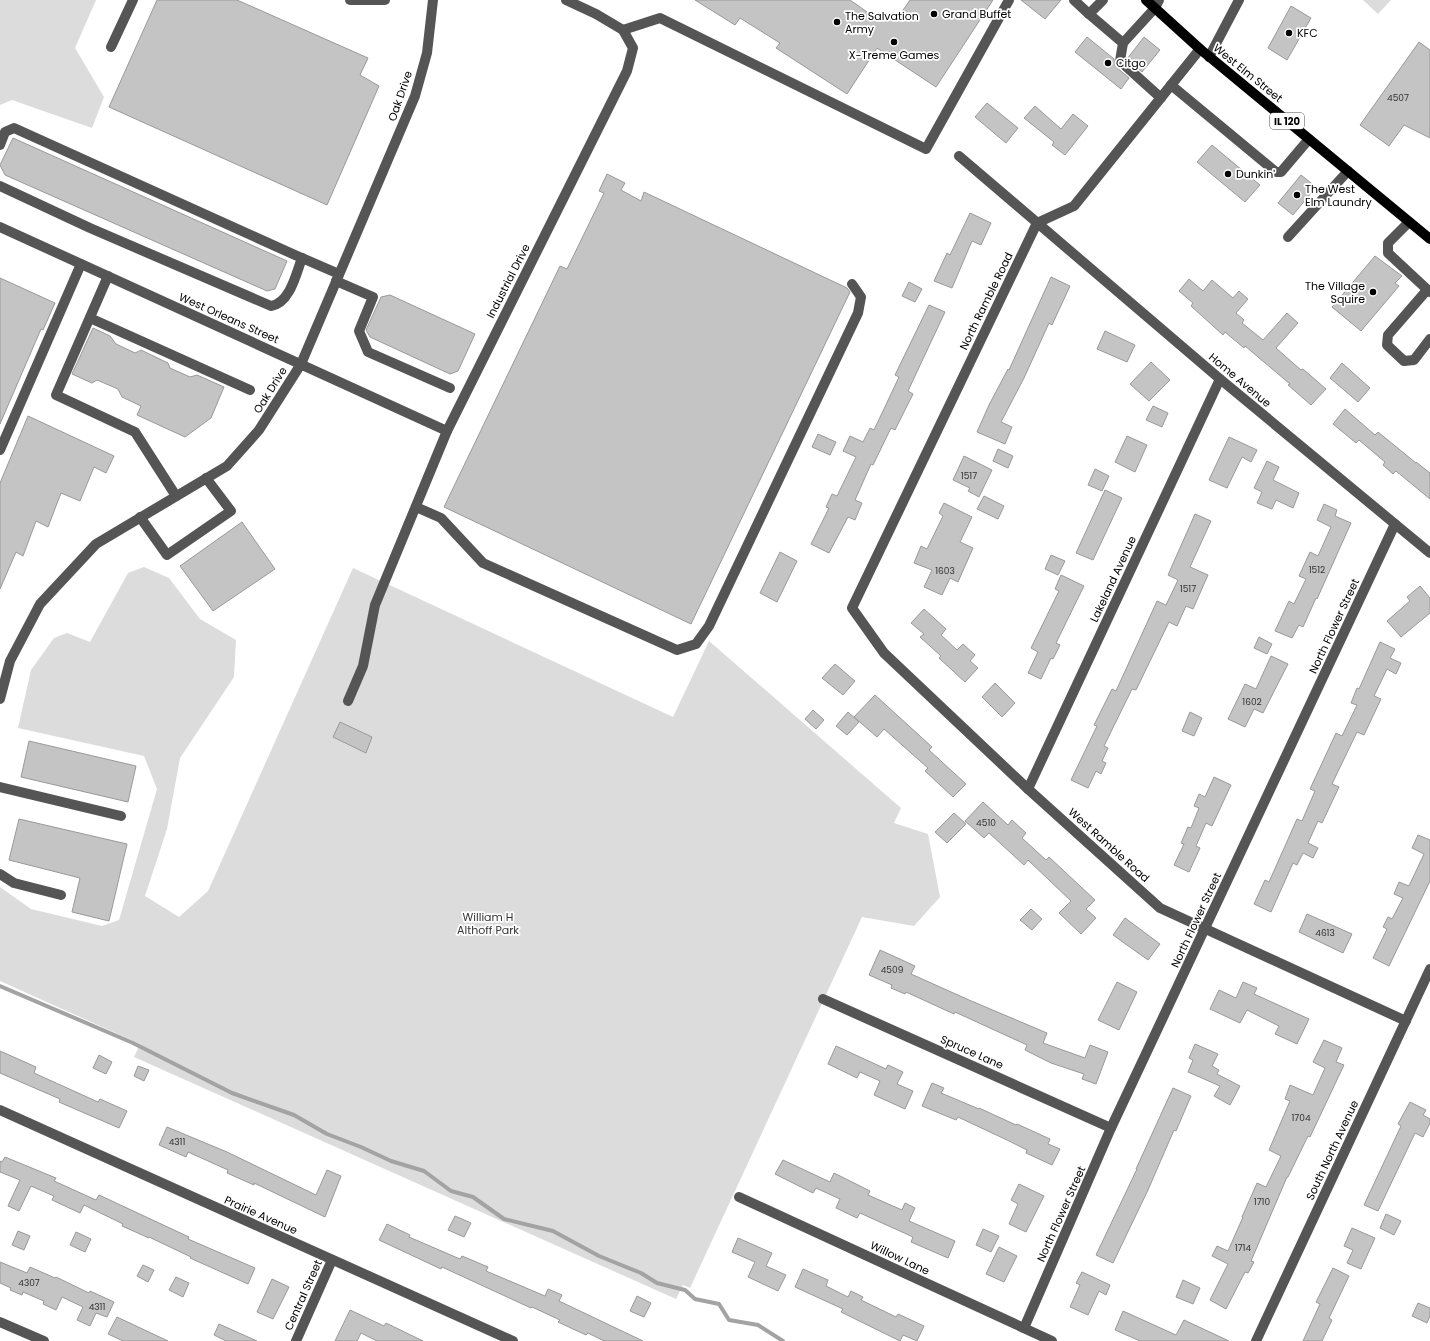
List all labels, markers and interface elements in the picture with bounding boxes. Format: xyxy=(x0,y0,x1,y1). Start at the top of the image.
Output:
place label: Grand Buffet xyxy=(942,6,1011,22)
place label: The Salvation Army xyxy=(845,8,919,37)
marker: Grand Buffet xyxy=(929,9,939,19)
marker: The Salvation Army xyxy=(832,17,842,27)
place label: KFC xyxy=(1297,25,1318,41)
marker: KFC xyxy=(1284,28,1294,38)
marker: X-Treme Games xyxy=(889,37,899,47)
street label: West Elm Street xyxy=(1210,40,1286,106)
place label: X-Treme Games xyxy=(849,47,940,63)
place label: Citgo xyxy=(1116,55,1146,71)
marker: Citgo xyxy=(1103,58,1113,68)
street label: Oak Drive xyxy=(384,69,416,123)
house number: 4507 xyxy=(1387,92,1409,104)
road number: IL 120 xyxy=(1270,113,1304,129)
place label: Dunkin' xyxy=(1236,166,1275,182)
marker: Dunkin' xyxy=(1223,169,1233,179)
place label: The West Elm Laundry xyxy=(1305,181,1372,210)
marker: The West Elm Laundry xyxy=(1292,190,1302,200)
street label: Industrial Drive xyxy=(482,241,534,321)
street label: North Ramble Road xyxy=(955,249,1017,353)
place label: The Village Squire xyxy=(1305,278,1365,307)
marker: The Village Squire xyxy=(1368,287,1378,297)
street label: West Orleans Street xyxy=(176,289,282,347)
street label: Home Avenue xyxy=(1205,349,1275,411)
street label: Oak Drive xyxy=(249,363,291,416)
house number: 1517 xyxy=(961,470,977,482)
street label: Lakeland Avenue xyxy=(1086,533,1140,625)
house number: 1512 xyxy=(1309,564,1325,576)
house number: 1603 xyxy=(935,565,955,577)
street label: North Flower Street xyxy=(1305,576,1363,676)
house number: 1517 xyxy=(1180,583,1196,595)
house number: 1602 xyxy=(1242,696,1262,708)
street label: West Ramble Road xyxy=(1065,804,1153,886)
house number: 4510 xyxy=(976,817,996,829)
street label: North Flower Street xyxy=(1167,870,1225,970)
park label: William H Althoff Park xyxy=(457,909,519,938)
house number: 4613 xyxy=(1315,927,1335,939)
house number: 4509 xyxy=(881,964,904,976)
street label: Spruce Lane xyxy=(938,1031,1006,1073)
street label: South North Avenue xyxy=(1302,1097,1362,1203)
house number: 1704 xyxy=(1291,1112,1311,1124)
house number: 4311 xyxy=(169,1136,185,1148)
street label: North Flower Street xyxy=(1033,1164,1089,1264)
street label: Prairie Avenue xyxy=(222,1192,300,1238)
house number: 1710 xyxy=(1254,1196,1271,1208)
street label: Willow Lane xyxy=(868,1237,932,1279)
house number: 1714 xyxy=(1235,1242,1252,1254)
street label: Central Street xyxy=(280,1257,326,1333)
house number: 4307 xyxy=(18,1277,40,1289)
house number: 4311 xyxy=(89,1301,105,1313)

